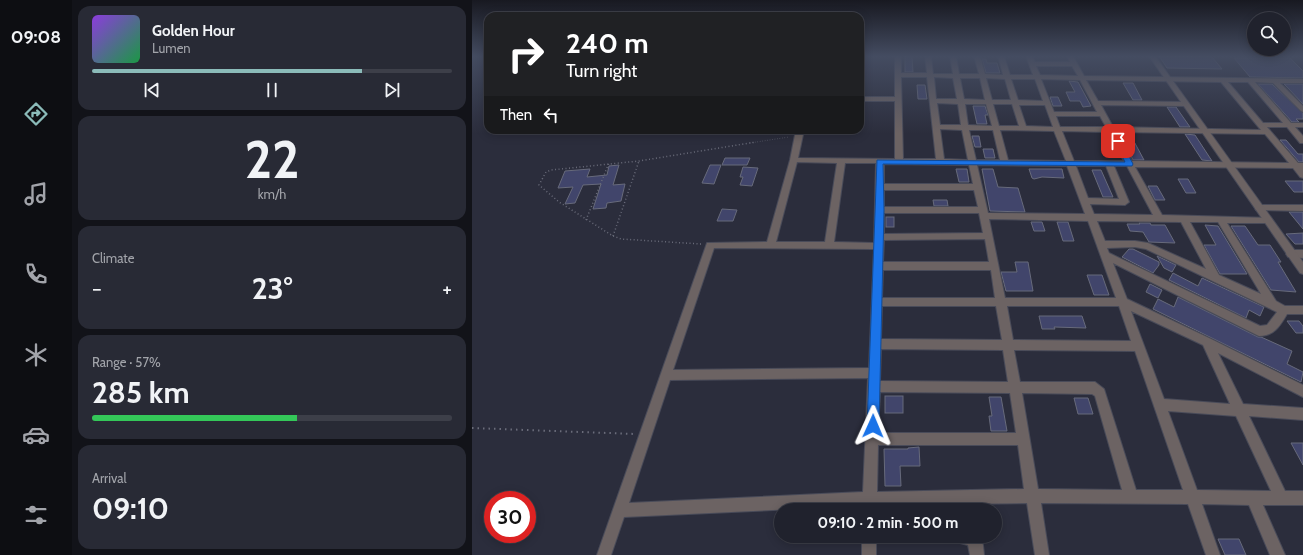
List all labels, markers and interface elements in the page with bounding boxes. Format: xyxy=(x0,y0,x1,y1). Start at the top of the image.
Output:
map controls xyxy=(1247,12,1291,56)
button: search xyxy=(1247,12,1291,56)
text: Golden Hour xyxy=(152,22,235,40)
text: 09:08 xyxy=(11,26,61,48)
text: 240 m xyxy=(566,26,649,60)
icon: right xyxy=(500,28,552,80)
text: Lumen xyxy=(152,40,191,56)
text: Turn right xyxy=(566,60,637,82)
icon: previous xyxy=(141,79,163,101)
icon: pause xyxy=(261,79,283,101)
icon: next xyxy=(381,79,403,101)
icon: directions xyxy=(22,100,50,128)
icon: left xyxy=(540,104,562,126)
text: Then xyxy=(500,106,532,124)
pin xyxy=(1101,124,1135,158)
text: 22 xyxy=(244,128,300,191)
icon: arrive xyxy=(1107,130,1129,152)
icon: music xyxy=(22,180,50,208)
text: km/h xyxy=(258,186,286,202)
text: Climate xyxy=(92,250,134,266)
icon: phone xyxy=(22,260,50,288)
text: 23° xyxy=(252,270,292,307)
text: − xyxy=(92,275,102,302)
text: + xyxy=(442,275,452,302)
icon: climate xyxy=(22,341,50,369)
text: Range · 57% xyxy=(92,354,161,370)
text: 285 km xyxy=(92,374,189,411)
position arrow xyxy=(852,405,894,447)
icon: car xyxy=(22,421,50,449)
text: Arrival xyxy=(92,470,127,486)
text: 09:10 xyxy=(92,490,169,527)
speed limit sign: 30 xyxy=(484,491,536,543)
icon: filters xyxy=(22,501,50,529)
text: 09:10 · 2 min · 500 m xyxy=(818,514,958,532)

